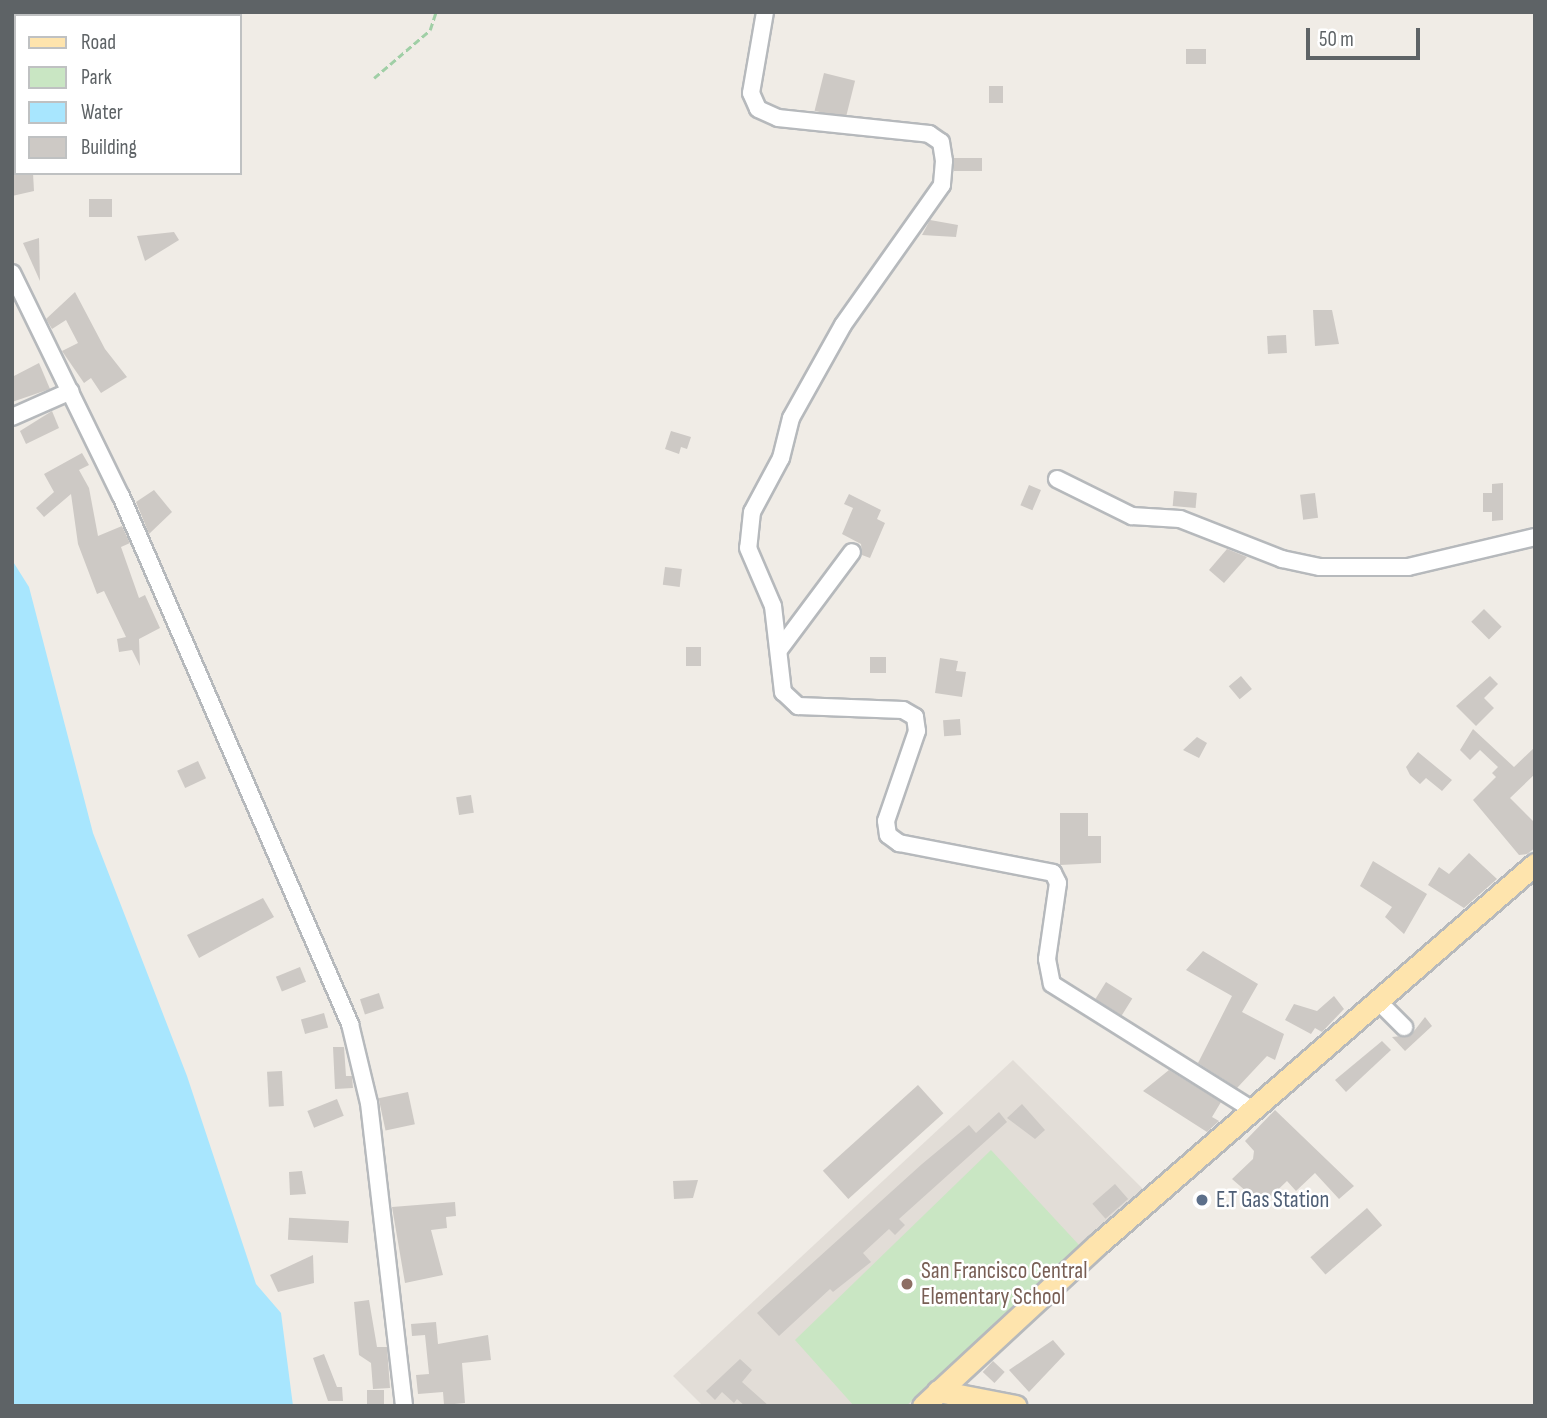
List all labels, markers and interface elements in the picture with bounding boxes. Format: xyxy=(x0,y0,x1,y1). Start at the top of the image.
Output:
legend xyxy=(14,14,242,175)
scale bar xyxy=(1309,14,1423,58)
text: 50 m xyxy=(1319,27,1354,52)
text: Road xyxy=(81,30,116,55)
text: Park xyxy=(81,65,112,90)
text: Water xyxy=(81,100,123,125)
text: Building xyxy=(81,135,137,160)
place label: E.T Gas Station xyxy=(1216,1186,1329,1214)
marker: E.T Gas Station xyxy=(1194,1192,1210,1208)
place label: San Francisco Central Elementary School xyxy=(921,1257,1087,1311)
marker: San Francisco Central Elementary School xyxy=(899,1276,915,1292)

